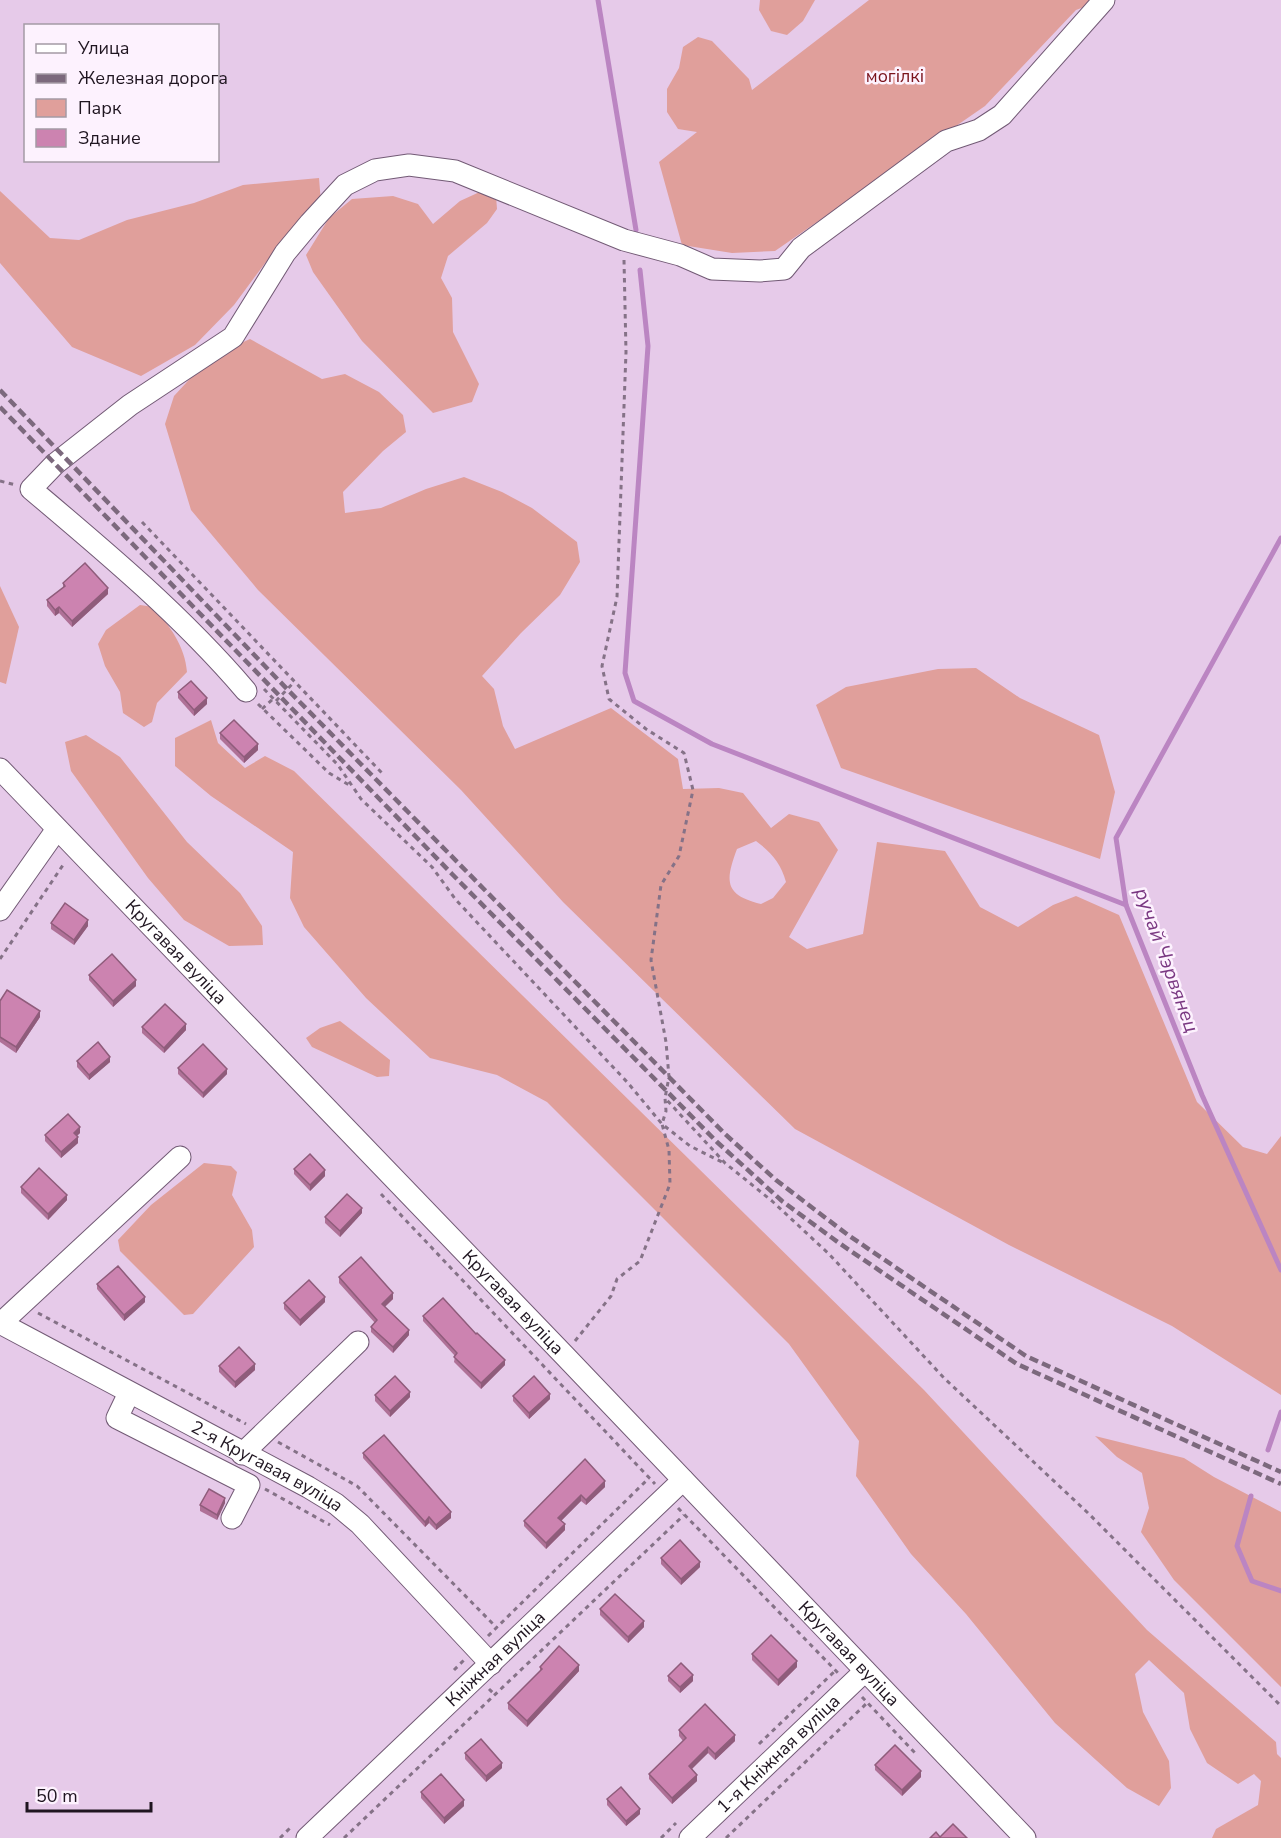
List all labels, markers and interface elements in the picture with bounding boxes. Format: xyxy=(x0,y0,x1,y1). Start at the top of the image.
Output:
legend xyxy=(24,24,219,162)
text: Улица xyxy=(77,36,129,60)
park label: могілкі xyxy=(866,64,924,88)
text: Железная дорога xyxy=(78,66,228,90)
text: Парк xyxy=(78,96,122,120)
text: Здание xyxy=(78,126,141,150)
water label: ручай Чэрвянец xyxy=(1128,884,1205,1036)
street label: Кругавая вуліца xyxy=(120,894,232,1010)
street label: Кругавая вуліца xyxy=(457,1245,569,1360)
street label: 2-я Кругавая вуліца xyxy=(187,1415,348,1517)
street label: Кругавая вуліца xyxy=(793,1596,905,1711)
street label: Кніжная вуліца xyxy=(440,1605,550,1712)
street label: 1-я Кніжная вуліца xyxy=(711,1689,845,1818)
scale bar xyxy=(27,1775,152,1813)
text: 50 m xyxy=(36,1784,78,1808)

